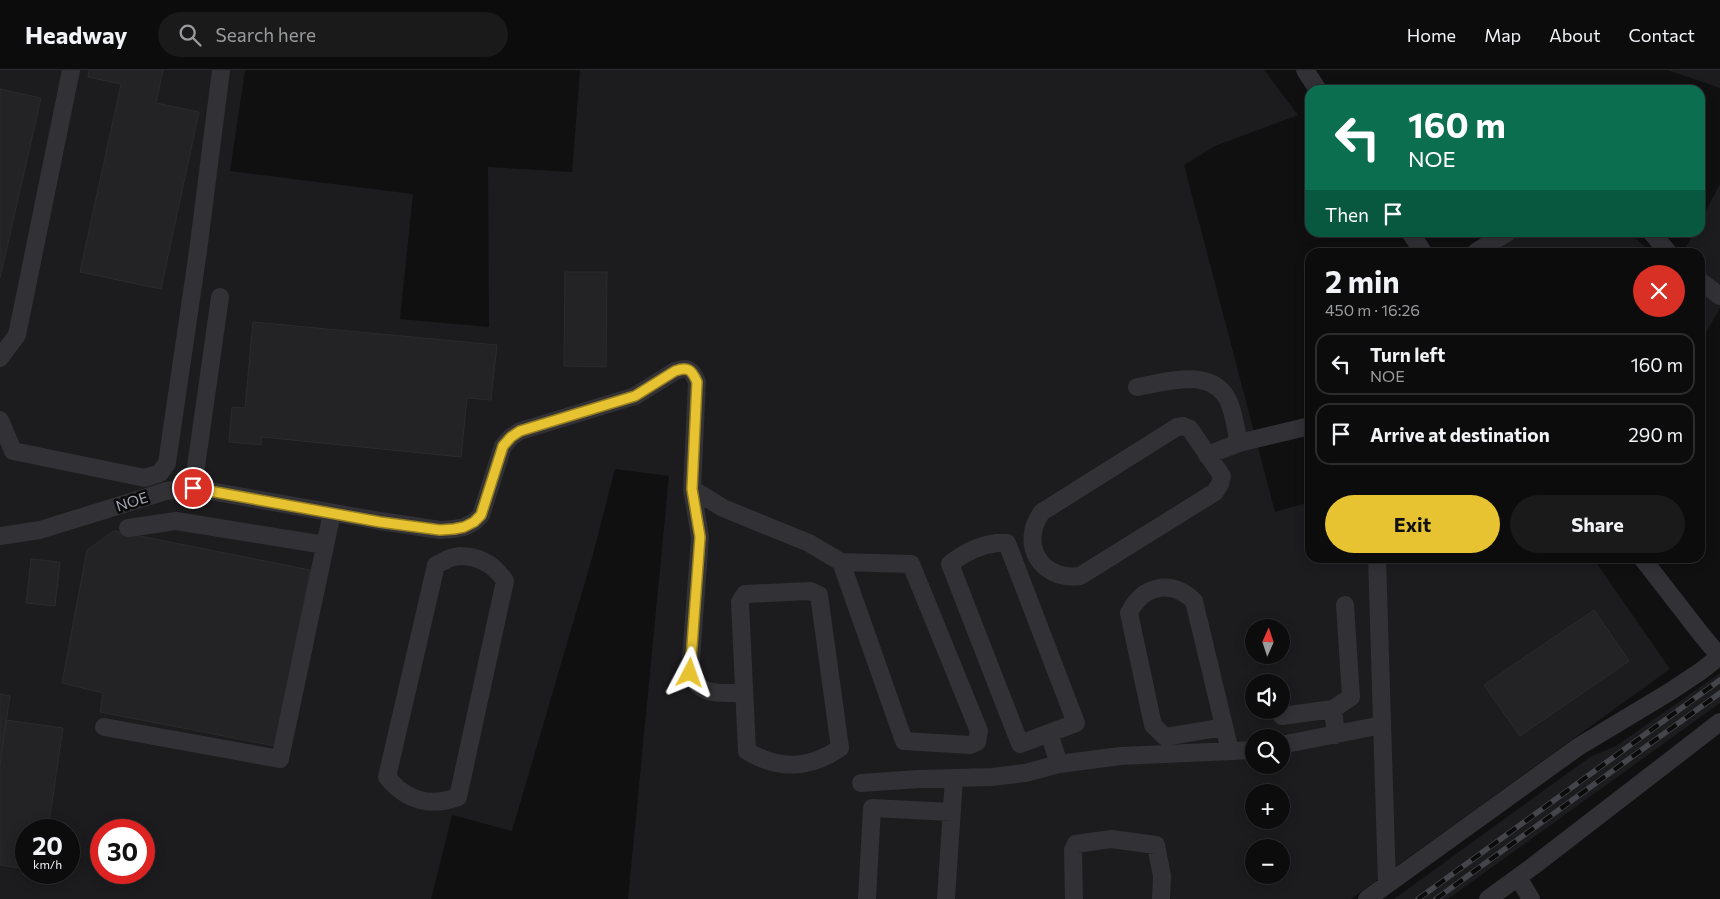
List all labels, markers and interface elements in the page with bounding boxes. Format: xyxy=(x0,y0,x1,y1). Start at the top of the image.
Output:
search box xyxy=(158,12,508,57)
text: Headway xyxy=(25,20,128,49)
icon: search xyxy=(176,21,204,49)
text: Search here xyxy=(216,23,316,46)
text: Home xyxy=(1407,24,1456,46)
text: Map xyxy=(1484,24,1521,46)
text: About xyxy=(1549,24,1601,46)
text: Contact xyxy=(1629,24,1695,46)
text: 160 m xyxy=(1408,102,1506,145)
icon: left xyxy=(1325,105,1390,170)
text: NOE xyxy=(1408,145,1456,172)
icon: arrive xyxy=(1379,200,1407,228)
text: Then xyxy=(1325,203,1369,226)
text: 2 min xyxy=(1325,262,1400,299)
button: close xyxy=(1633,265,1685,317)
text: 450 m · 16:26 xyxy=(1325,300,1420,319)
text: Turn left xyxy=(1370,343,1445,366)
icon: left xyxy=(1327,350,1355,378)
text: 160 m xyxy=(1631,353,1683,376)
text: NOE xyxy=(1370,366,1405,385)
icon: arrive xyxy=(1327,420,1355,448)
text: Arrive at destination xyxy=(1370,423,1550,446)
text: 290 m xyxy=(1628,423,1683,446)
pin xyxy=(172,467,214,509)
icon: arrive xyxy=(179,474,207,502)
street label: NOE xyxy=(113,487,150,515)
button: Exit xyxy=(1325,495,1500,553)
button: Share xyxy=(1510,495,1685,553)
north arrow xyxy=(1245,619,1290,664)
map controls xyxy=(1245,619,1290,884)
position arrow xyxy=(663,646,715,698)
button: sound xyxy=(1245,674,1290,719)
button: search xyxy=(1245,729,1290,774)
button: + xyxy=(1245,784,1290,829)
speed limit sign: 30 xyxy=(90,819,155,884)
text: 20 xyxy=(32,830,63,860)
button: − xyxy=(1245,839,1290,884)
text: km/h xyxy=(33,857,62,871)

